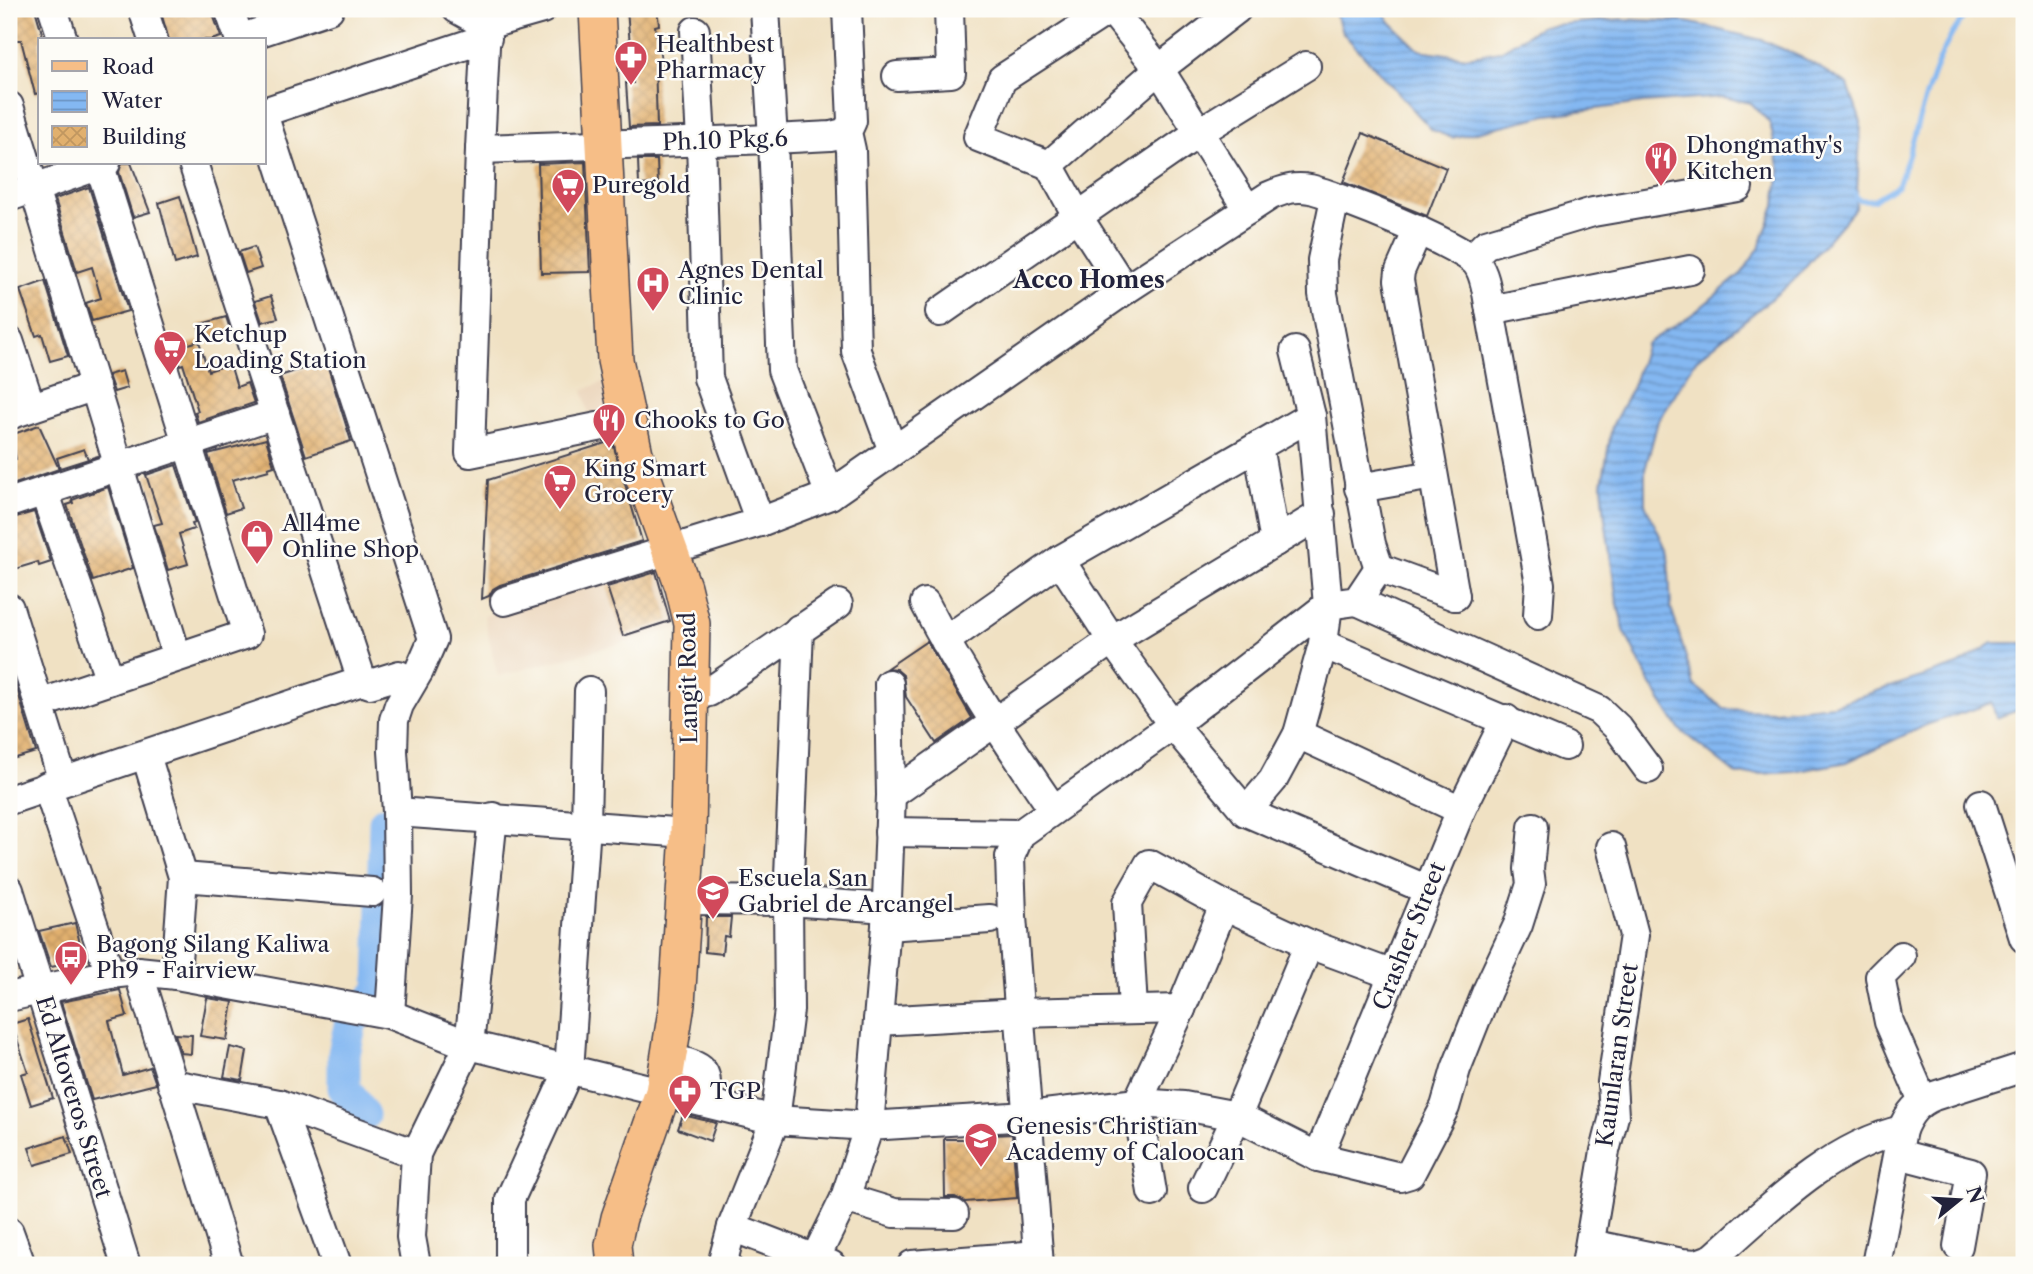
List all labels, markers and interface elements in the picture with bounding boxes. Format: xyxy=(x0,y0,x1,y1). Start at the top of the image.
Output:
place label: Healthbest Pharmacy xyxy=(656,30,774,84)
legend xyxy=(38,38,266,164)
pharmacy icon: Healthbest Pharmacy xyxy=(612,38,650,87)
text: Road xyxy=(102,54,154,79)
text: Water xyxy=(101,88,162,113)
text: Building xyxy=(102,124,187,149)
street label: Ph.10 Pkg.6 xyxy=(662,124,788,156)
place label: Dhongmathy's Kitchen xyxy=(1686,131,1843,185)
restaurant icon: Dhongmathy's Kitchen xyxy=(1642,139,1680,188)
supermarket icon: Puregold xyxy=(549,166,587,215)
place label: Puregold xyxy=(592,171,691,199)
place label: Agnes Dental Clinic xyxy=(677,256,824,310)
hospital icon: Agnes Dental Clinic xyxy=(634,264,672,313)
district label: Acco Homes xyxy=(1012,265,1165,294)
place label: Ketchup Loading Station xyxy=(194,320,367,374)
supermarket icon: Ketchup Loading Station xyxy=(151,328,189,377)
restaurant icon: Chooks to Go xyxy=(590,401,628,450)
place label: Chooks to Go xyxy=(634,406,785,434)
place label: King Smart Grocery xyxy=(584,454,707,508)
supermarket icon: King Smart Grocery xyxy=(541,462,579,511)
place label: All4me Online Shop xyxy=(281,509,419,563)
shop icon: All4me Online Shop xyxy=(238,517,276,566)
street label: Langit Road xyxy=(673,612,703,744)
street label: Crasher Street xyxy=(1367,858,1451,1014)
place label: Escuela San Gabriel de Arcangel xyxy=(738,864,954,918)
school or university icon: Escuela San Gabriel de Arcangel xyxy=(694,872,732,921)
place label: Bagong Silang Kaliwa Ph9 - Fairview xyxy=(96,930,330,984)
bus stop icon: Bagong Silang Kaliwa Ph9 - Fairview xyxy=(52,938,90,987)
street label: Kaunlaran Street xyxy=(1590,961,1644,1149)
street label: Ed Altoveros Street xyxy=(30,992,118,1202)
pharmacy icon: TGP xyxy=(666,1072,704,1121)
place label: TGP xyxy=(710,1077,761,1105)
place label: Genesis Christian Academy of Caloocan xyxy=(1005,1112,1245,1166)
school or university icon: Genesis Christian Academy of Caloocan xyxy=(962,1120,1000,1169)
north arrow xyxy=(1924,1166,1994,1236)
text: N xyxy=(1961,1183,1988,1206)

